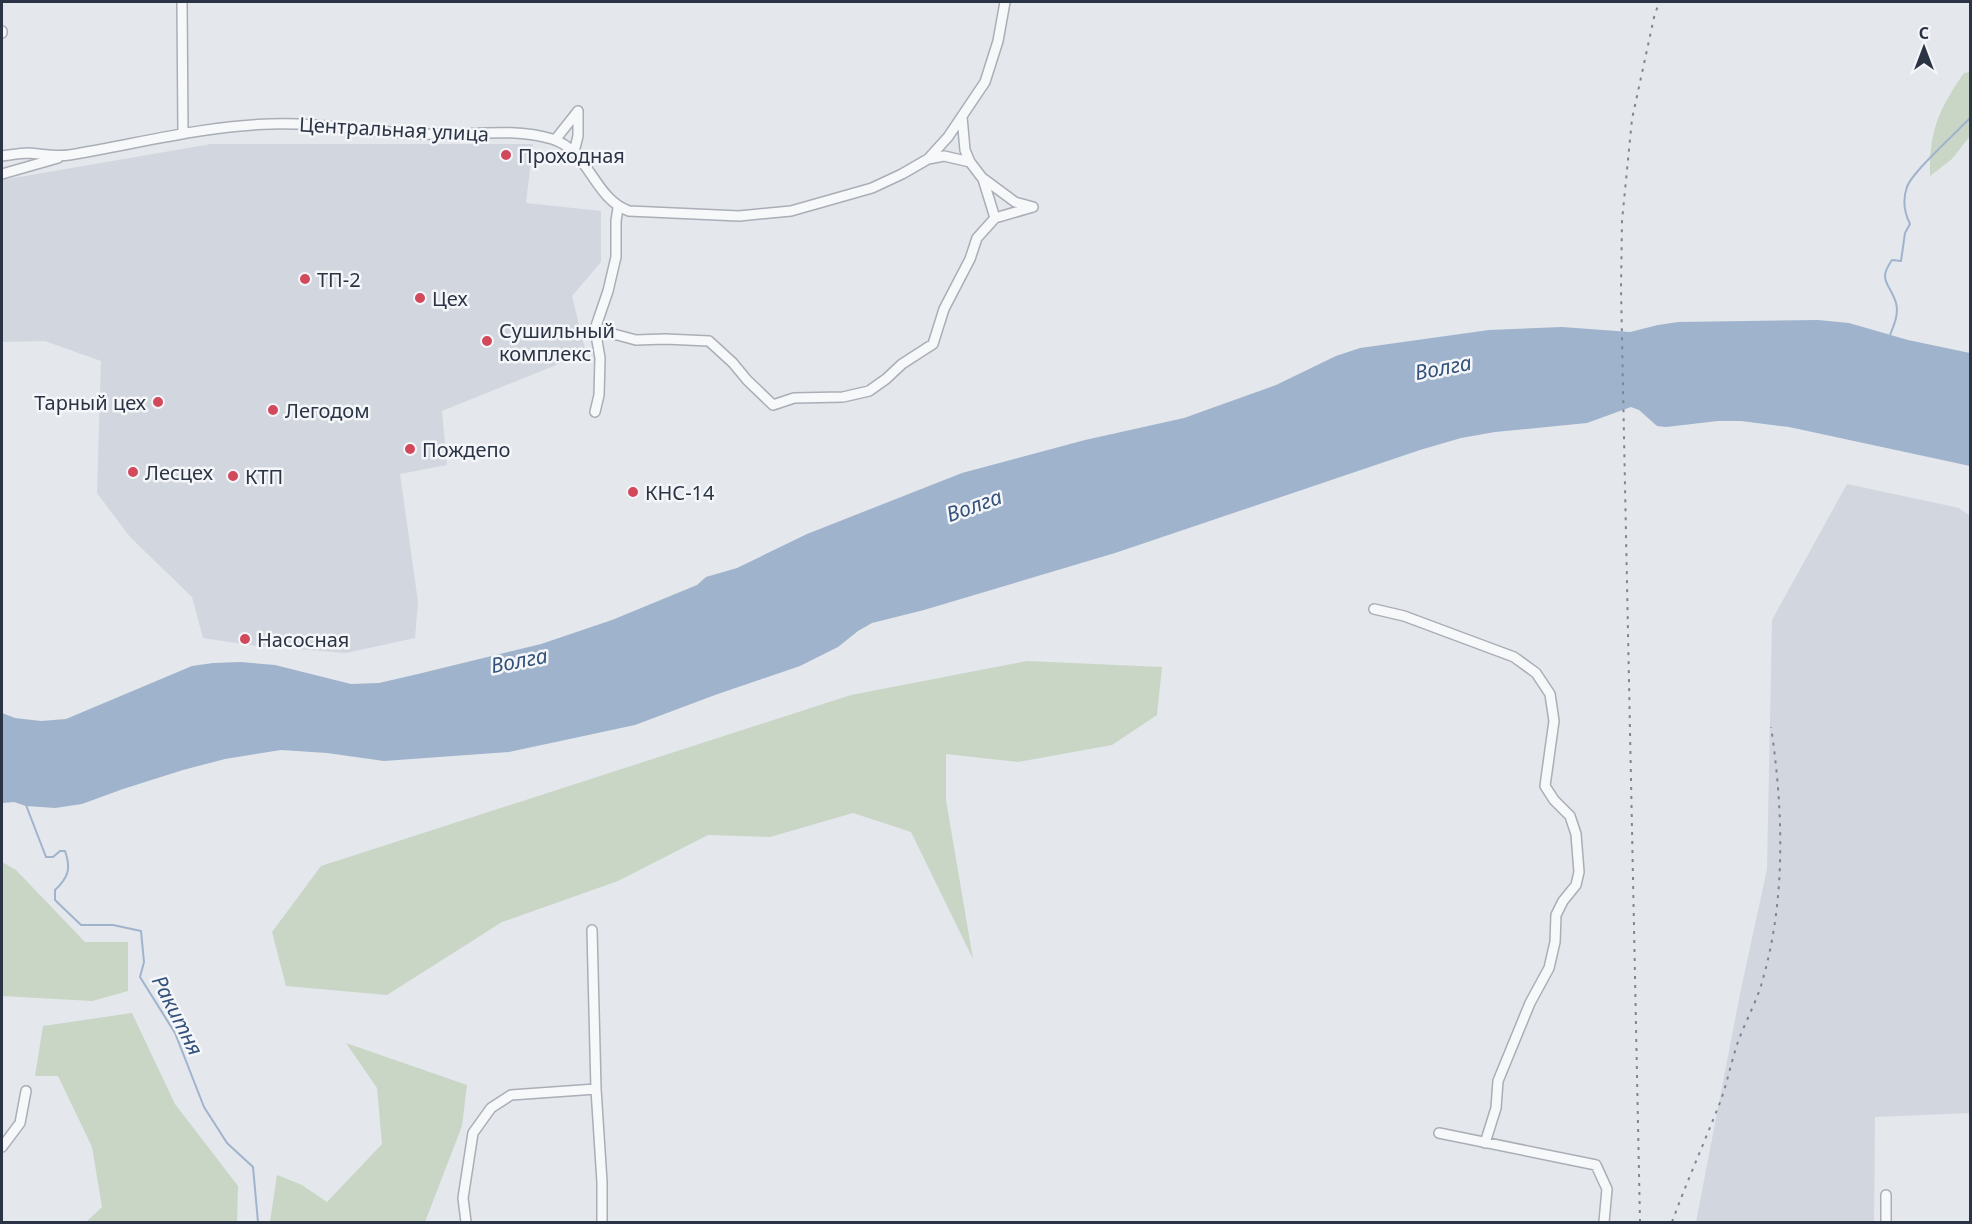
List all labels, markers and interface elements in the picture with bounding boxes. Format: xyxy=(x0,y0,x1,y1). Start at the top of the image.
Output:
north arrow xyxy=(1894,18,1954,78)
text: С xyxy=(1919,22,1929,44)
street label: Центральная улица xyxy=(298,111,490,147)
place label: Проходная xyxy=(518,142,625,169)
marker: Проходная xyxy=(499,148,513,162)
place label: ТП-2 xyxy=(317,266,361,293)
marker: ТП-2 xyxy=(298,272,312,286)
place label: Цех xyxy=(432,285,468,312)
marker: Цех xyxy=(413,291,427,305)
place label: Сушильный комплекс xyxy=(499,317,615,367)
marker: Сушильный комплекс xyxy=(480,334,494,348)
water label: Волга xyxy=(1412,348,1474,386)
place label: Тарный цех xyxy=(34,389,147,416)
marker: Тарный цех xyxy=(151,395,165,409)
place label: Легодом xyxy=(285,397,370,424)
marker: Легодом xyxy=(266,403,280,417)
place label: Пождепо xyxy=(422,436,510,463)
marker: Пождепо xyxy=(403,442,417,456)
place label: Лесцех xyxy=(145,459,214,486)
place label: КТП xyxy=(245,463,283,490)
marker: Лесцех xyxy=(126,465,140,479)
marker: КТП xyxy=(226,469,240,483)
place label: КНС-14 xyxy=(645,479,715,506)
water label: Волга xyxy=(942,482,1006,528)
marker: КНС-14 xyxy=(626,485,640,499)
place label: Насосная xyxy=(257,626,349,653)
marker: Насосная xyxy=(238,632,252,646)
water label: Волга xyxy=(488,641,550,679)
water label: Ракитня xyxy=(146,970,210,1060)

